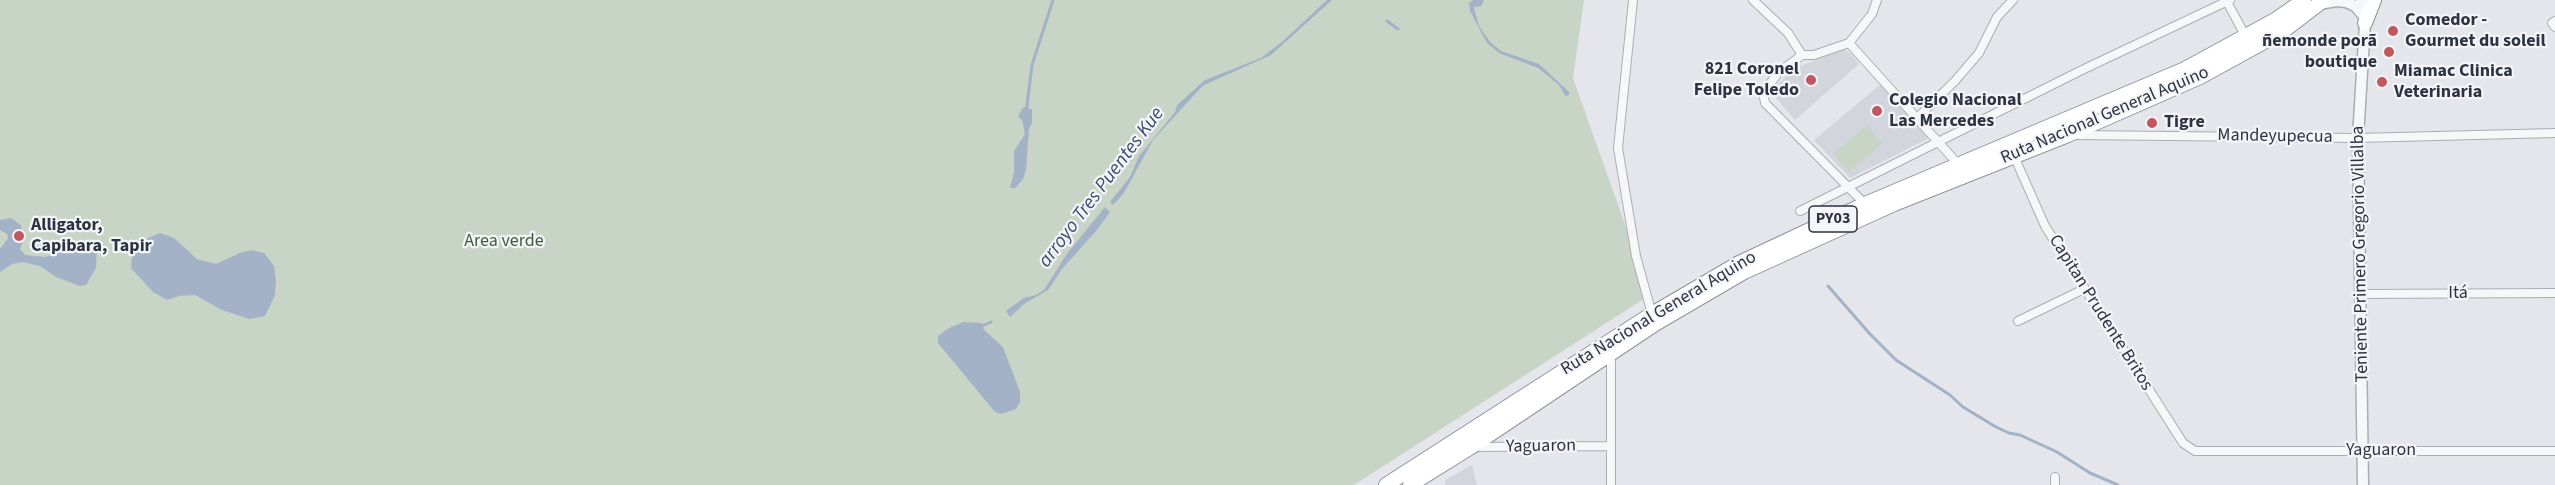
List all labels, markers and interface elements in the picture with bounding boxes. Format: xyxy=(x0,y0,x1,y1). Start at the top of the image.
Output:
place label: Comedor - Gourmet du soleil xyxy=(2405,10,2546,52)
marker: Comedor - Gourmet du soleil xyxy=(2386,24,2400,38)
place label: ñemonde porã boutique xyxy=(2262,31,2377,74)
marker: ñemonde porã boutique xyxy=(2382,45,2396,59)
place label: 821 Coronel Felipe Toledo xyxy=(1694,59,1799,101)
place label: Miamac Clinica Veterinaria xyxy=(2394,61,2513,104)
street label: Ruta Nacional General Aquino xyxy=(1998,62,2212,170)
marker: 821 Coronel Felipe Toledo xyxy=(1804,73,1818,87)
marker: Miamac Clinica Veterinaria xyxy=(2375,75,2389,89)
place label: Colegio Nacional Las Mercedes xyxy=(1889,90,2022,132)
water label: arroyo Tres Puentes Kue xyxy=(1034,103,1170,273)
marker: Colegio Nacional Las Mercedes xyxy=(1870,104,1884,118)
place label: Tigre xyxy=(2164,112,2205,134)
marker: Tigre xyxy=(2145,116,2159,130)
street label: Mandeyupecua xyxy=(2217,125,2333,149)
street label: Teniente Primero Gregorio Villalba xyxy=(2348,125,2374,383)
road number: PY03 xyxy=(1809,206,1857,232)
place label: Alligator, Capibara, Tapir xyxy=(31,215,152,258)
marker: Alligator, Capibara, Tapir xyxy=(12,229,26,243)
park label: Area verde xyxy=(464,231,544,253)
street label: Capitan Prudente Britos xyxy=(2043,231,2157,395)
street label: Ruta Nacional General Aquino xyxy=(1557,247,1761,381)
street label: Itá xyxy=(2448,283,2468,305)
street label: Yaguaron xyxy=(1506,436,1576,458)
street label: Yaguaron xyxy=(2346,440,2416,462)

